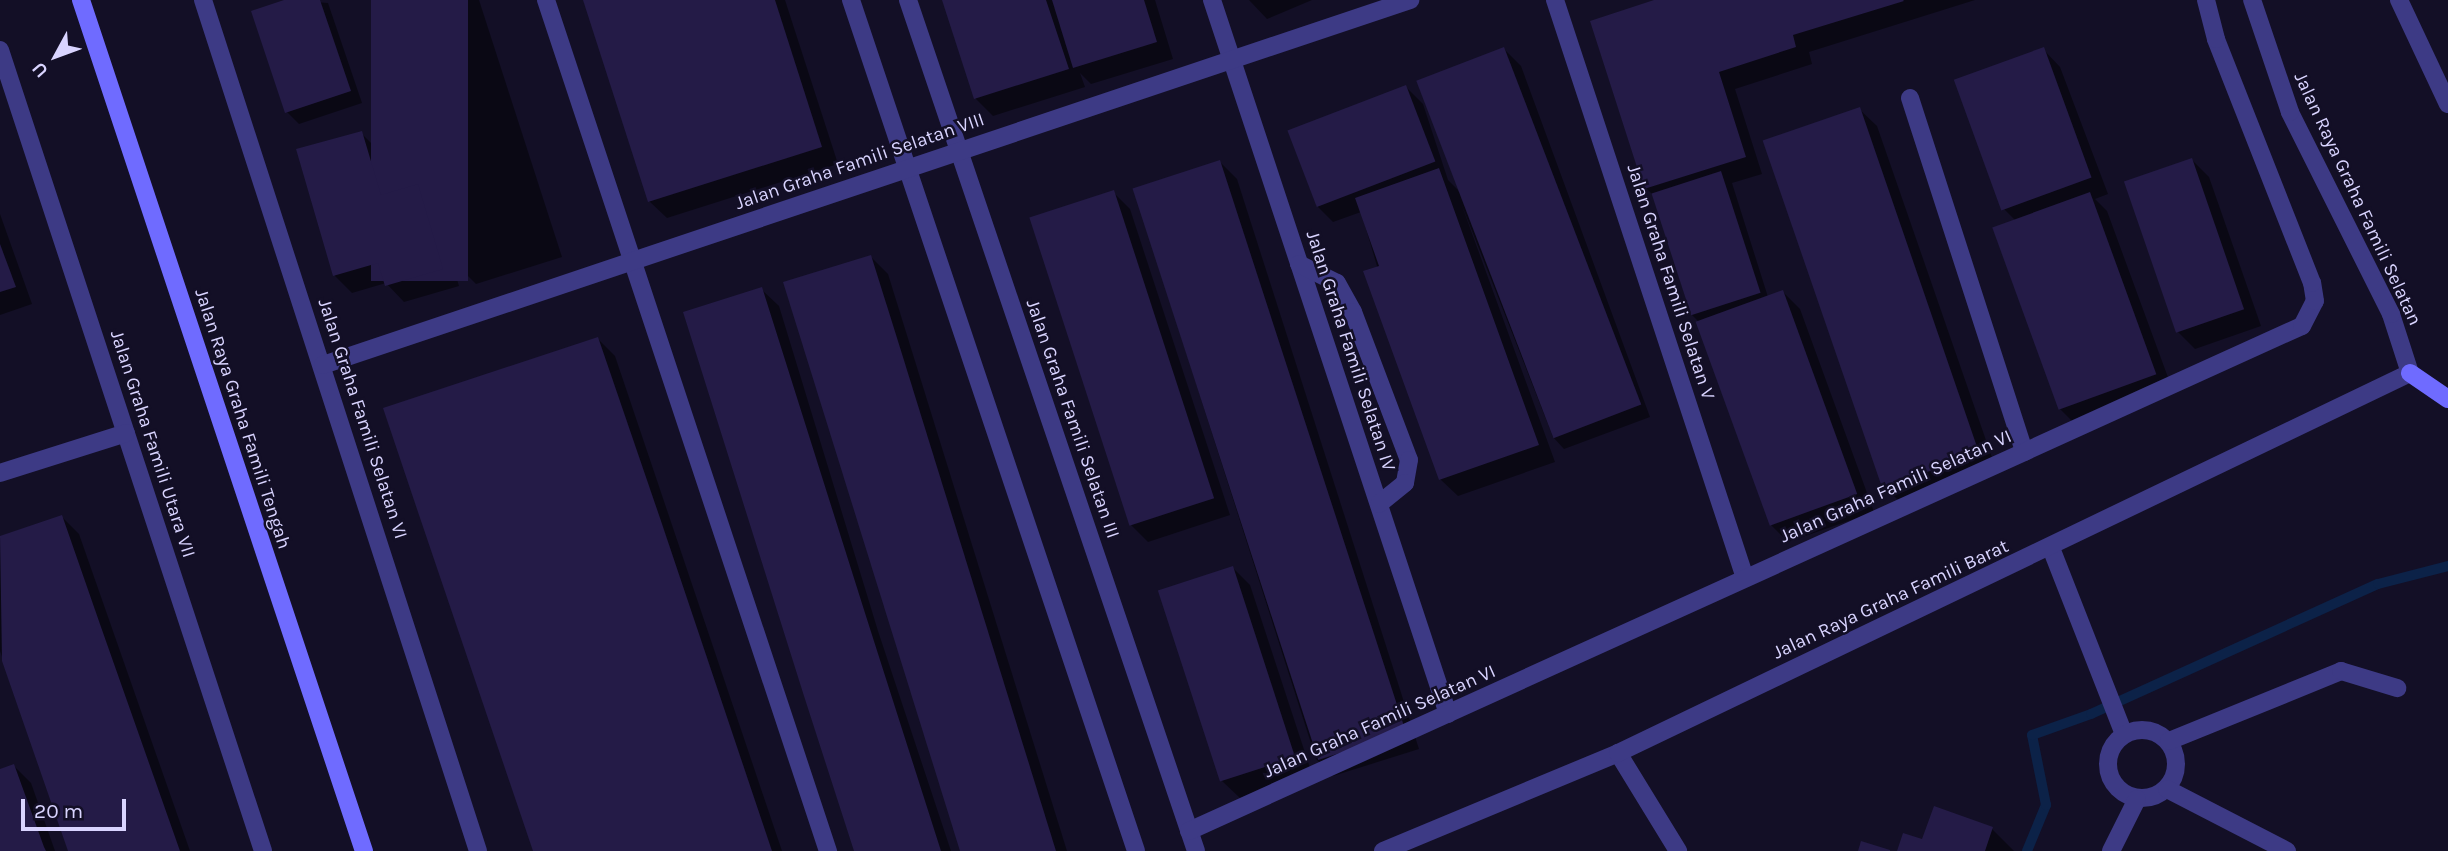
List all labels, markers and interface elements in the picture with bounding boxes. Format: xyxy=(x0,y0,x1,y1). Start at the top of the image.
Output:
north arrow xyxy=(21,21,91,91)
text: U xyxy=(28,58,53,82)
street label: Jalan Raya Graha Famili Selatan xyxy=(2288,69,2426,329)
street label: Jalan Graha Famili Selatan VIII xyxy=(732,109,988,215)
street label: Jalan Graha Famili Selatan V xyxy=(1621,161,1719,403)
street label: Jalan Graha Famili Selatan IV xyxy=(1300,228,1400,474)
street label: Jalan Raya Graha Famili Tengah xyxy=(189,286,295,552)
street label: Jalan Graha Famili Selatan VI xyxy=(312,296,412,542)
street label: Jalan Graha Famili Selatan III xyxy=(1020,296,1124,542)
street label: Jalan Graha Famili Utara VII xyxy=(104,327,200,561)
street label: Jalan Graha Famili Selatan VI xyxy=(1777,425,2015,549)
street label: Jalan Raya Graha Famili Barat xyxy=(1770,535,2012,665)
street label: Jalan Graha Famili Selatan VI xyxy=(1261,660,1499,784)
scale bar xyxy=(24,784,130,828)
text: 20 m xyxy=(34,799,83,823)

